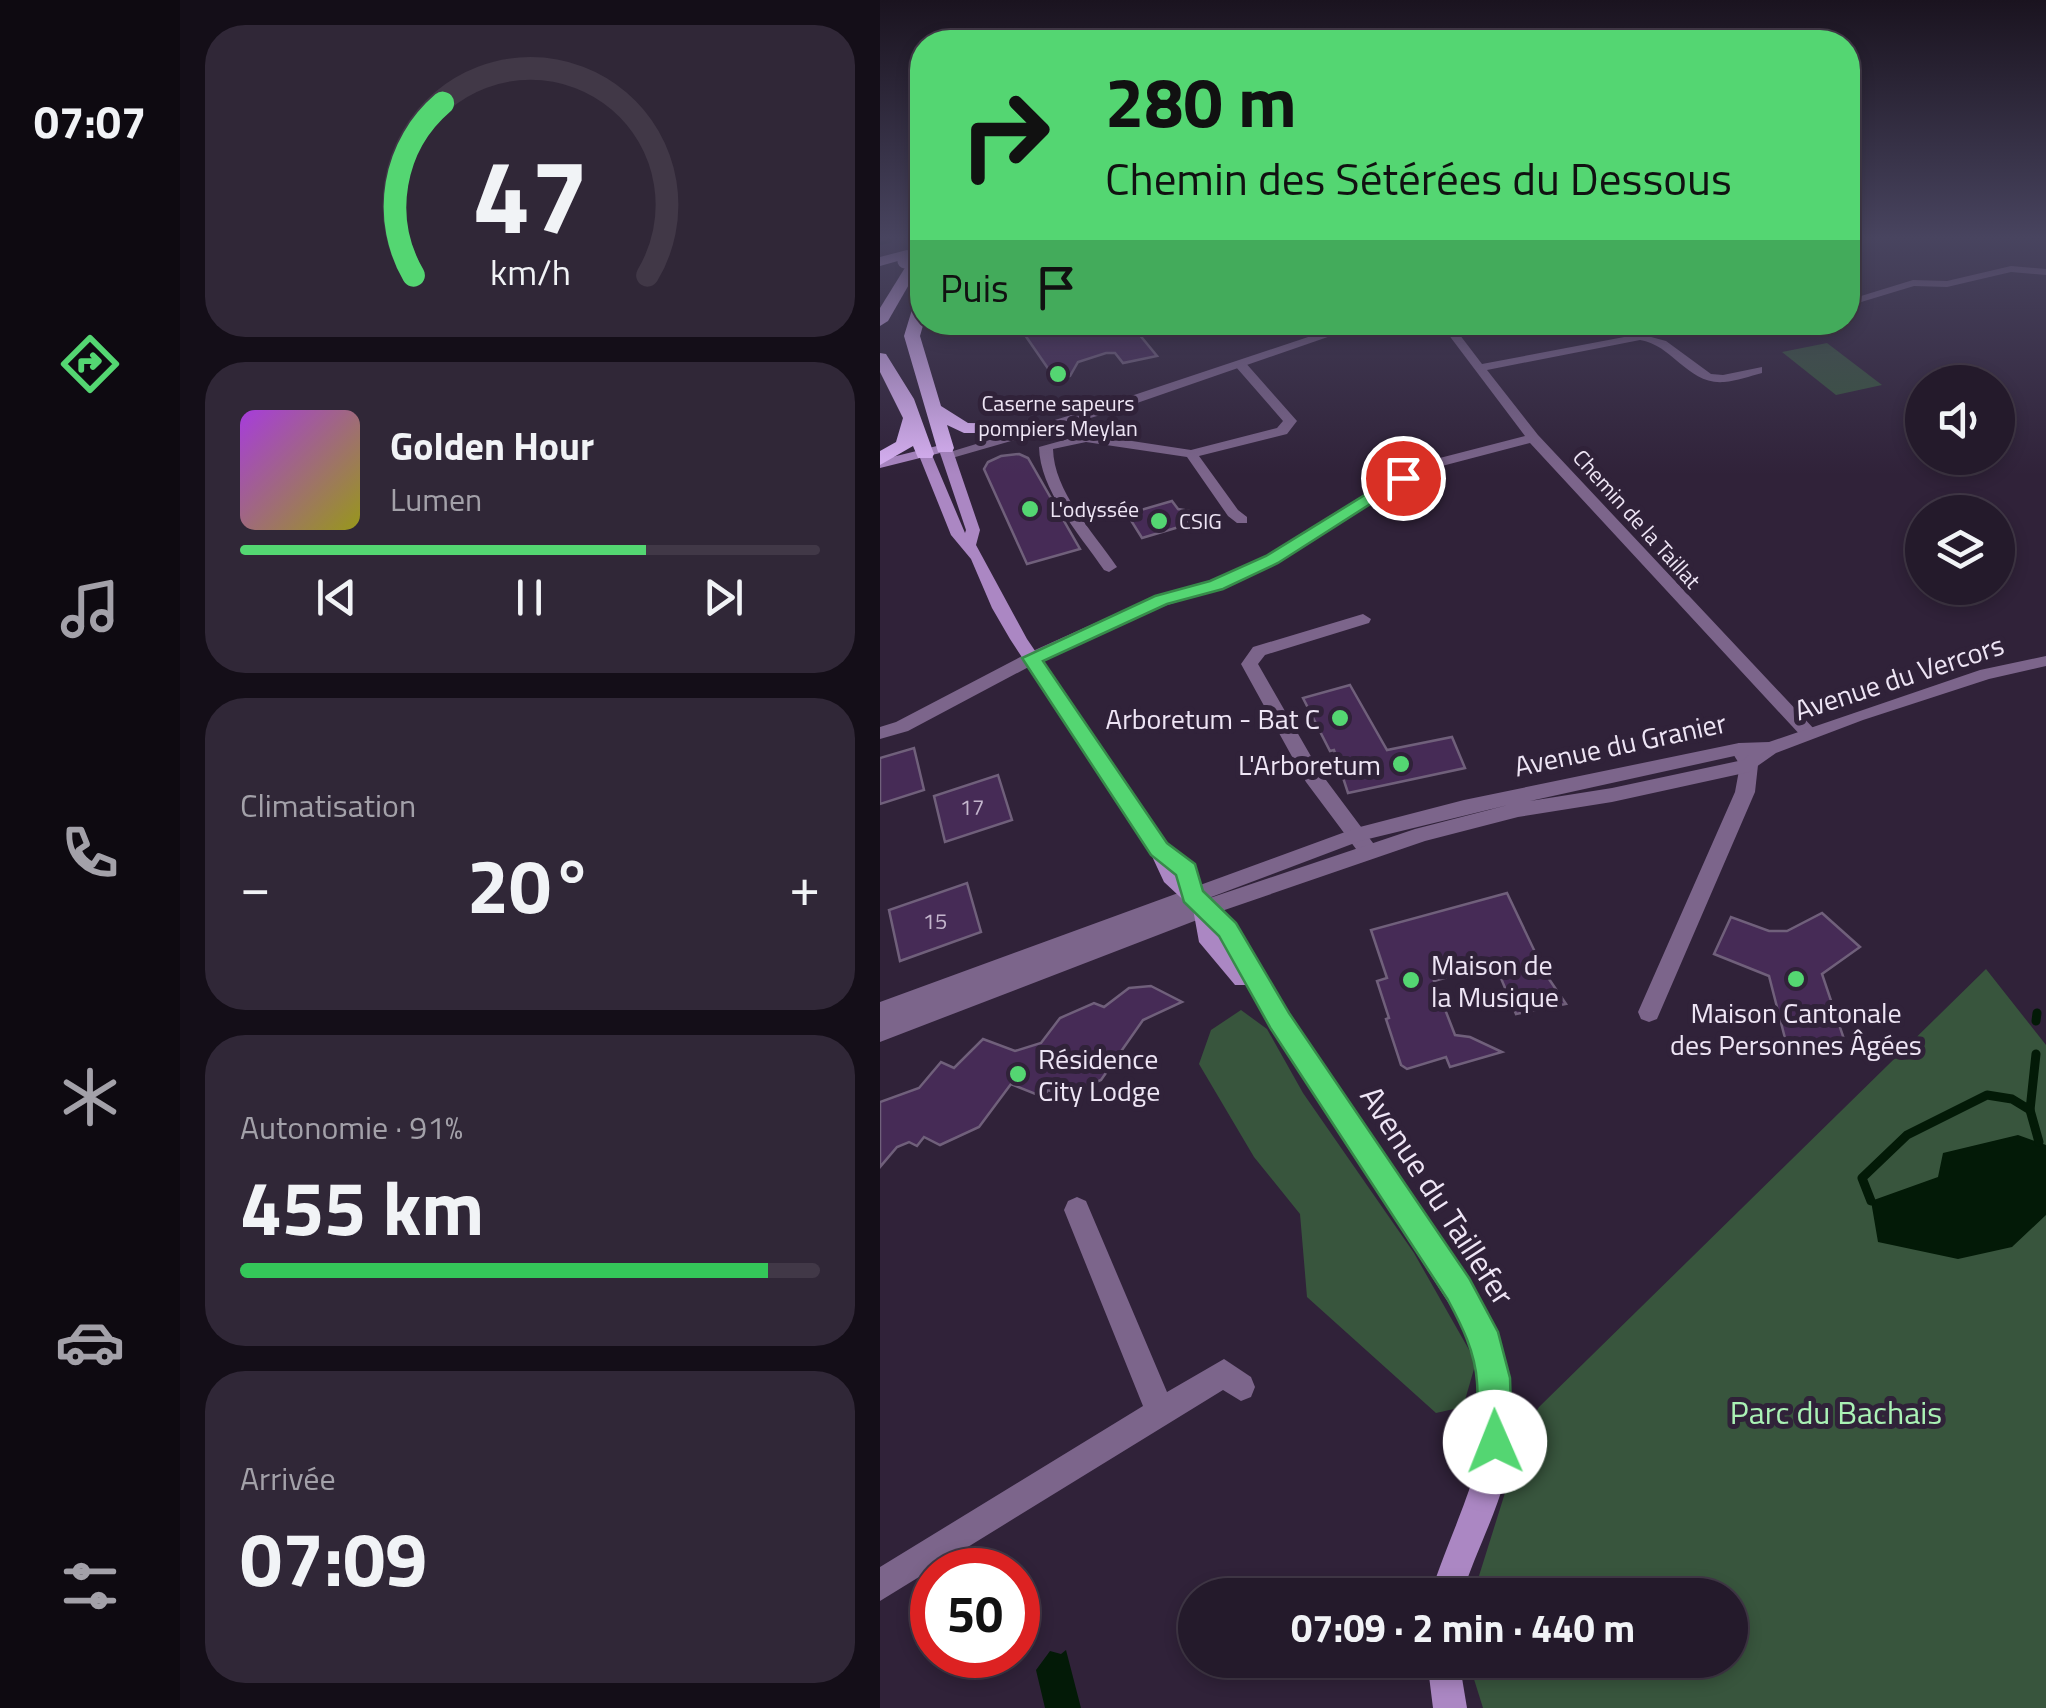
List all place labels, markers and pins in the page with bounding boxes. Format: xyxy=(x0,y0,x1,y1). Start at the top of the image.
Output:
marker: Caserne sapeurs pompiers Meylan xyxy=(1047,363,1069,385)
place label: Caserne sapeurs pompiers Meylan xyxy=(978,386,1138,445)
pin xyxy=(1361,436,1446,521)
place label: L'odyssée xyxy=(1050,492,1139,526)
marker: L'odyssée xyxy=(1019,498,1041,520)
place label: CSIG xyxy=(1179,504,1222,538)
marker: CSIG xyxy=(1148,510,1170,532)
place label: Arboretum - Bat C xyxy=(1105,697,1320,740)
marker: Arboretum - Bat C xyxy=(1329,707,1351,729)
place label: L'Arboretum xyxy=(1238,743,1381,786)
marker: L'Arboretum xyxy=(1390,753,1412,775)
place label: Maison de la Musique xyxy=(1431,943,1559,1018)
marker: Maison Cantonale des Personnes Âgées xyxy=(1785,968,1807,990)
marker: Maison de la Musique xyxy=(1400,969,1422,991)
place label: Maison Cantonale des Personnes Âgées xyxy=(1670,991,1922,1066)
place label: Résidence City Lodge xyxy=(1038,1037,1160,1112)
marker: Résidence City Lodge xyxy=(1007,1063,1029,1085)

